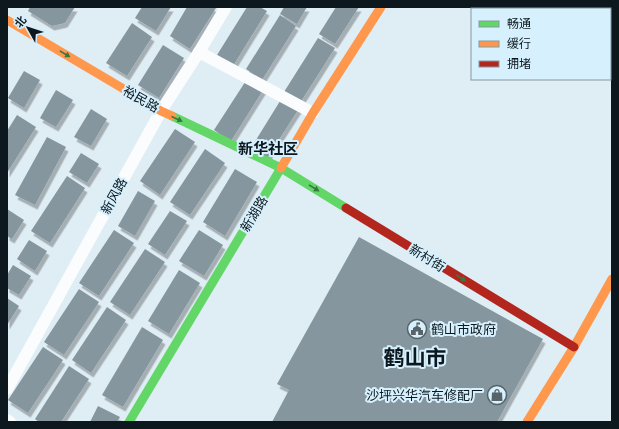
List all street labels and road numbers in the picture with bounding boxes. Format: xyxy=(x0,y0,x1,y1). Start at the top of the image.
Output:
street label: 裕民路 xyxy=(120,83,162,115)
street label: 新风路 xyxy=(98,175,130,217)
street label: 新湖路 xyxy=(238,193,270,235)
street label: 新村街 xyxy=(406,241,448,275)

